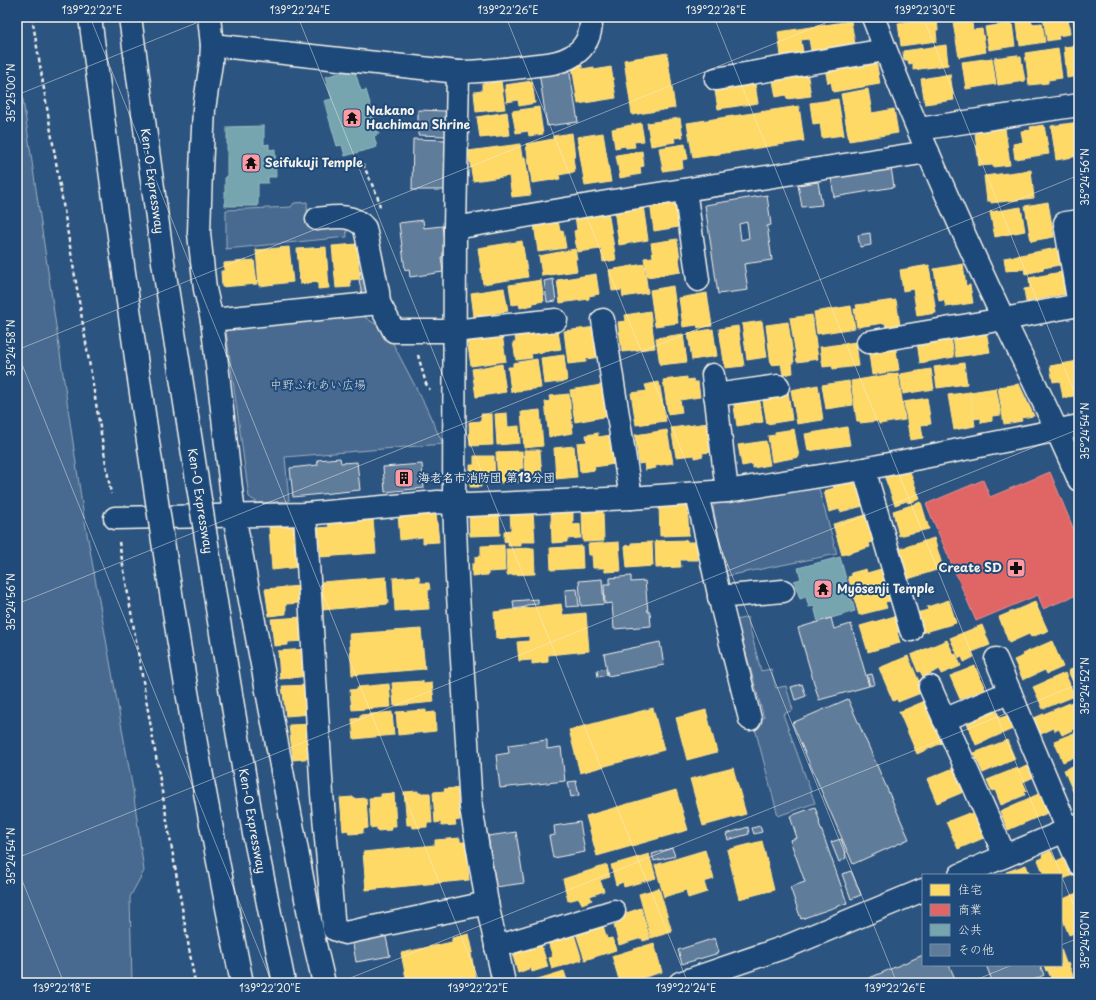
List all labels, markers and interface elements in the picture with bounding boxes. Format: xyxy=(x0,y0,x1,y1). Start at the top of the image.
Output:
text: 139°22'22"E xyxy=(62,2,122,17)
text: 139°22'24"E xyxy=(270,2,330,17)
text: 139°22'26"E xyxy=(478,2,538,17)
text: 139°22'28"E xyxy=(686,2,746,17)
text: 139°22'30"E xyxy=(894,2,956,17)
text: 35°25'00"N xyxy=(3,63,18,122)
place label: Nakano Hachiman Shrine xyxy=(366,101,471,133)
temple icon: Nakano Hachiman Shrine xyxy=(341,107,363,129)
street label: Ken-O Expressway xyxy=(137,127,169,235)
text: 35°24'56"N xyxy=(1077,148,1092,206)
temple icon: Seifukuji Temple xyxy=(240,152,262,174)
place label: Seifukuji Temple xyxy=(265,153,363,171)
text: 35°24'58"N xyxy=(3,319,18,377)
park label: 中野ふれあい広場 xyxy=(270,375,366,393)
text: 35°24'54"N xyxy=(1077,402,1092,460)
street label: Ken-O Expressway xyxy=(184,447,218,555)
building icon: 海老名市消防団 第13分団 xyxy=(393,467,415,489)
place label: 海老名市消防団 第13分団 xyxy=(418,468,555,486)
pharmacy icon: Create SD xyxy=(1005,557,1027,579)
place label: Create SD xyxy=(939,558,1002,576)
text: 35°24'56"N xyxy=(3,573,18,631)
temple icon: Myōsenji Temple xyxy=(812,578,834,600)
place label: Myōsenji Temple xyxy=(837,579,935,597)
text: 35°24'52"N xyxy=(1077,657,1092,715)
street label: Ken-O Expressway xyxy=(235,767,271,875)
text: 35°24'54"N xyxy=(3,827,18,885)
legend xyxy=(922,874,1062,966)
text: 住宅 xyxy=(958,880,982,898)
text: 商業 xyxy=(958,900,982,918)
text: 35°24'50"N xyxy=(1077,911,1092,969)
text: 公共 xyxy=(958,920,982,938)
text: その他 xyxy=(958,940,994,958)
text: 139°22'18"E xyxy=(33,980,91,995)
text: 139°22'20"E xyxy=(239,980,301,995)
text: 139°22'22"E xyxy=(448,980,508,995)
text: 139°22'24"E xyxy=(656,980,716,995)
text: 139°22'26"E xyxy=(865,980,925,995)

